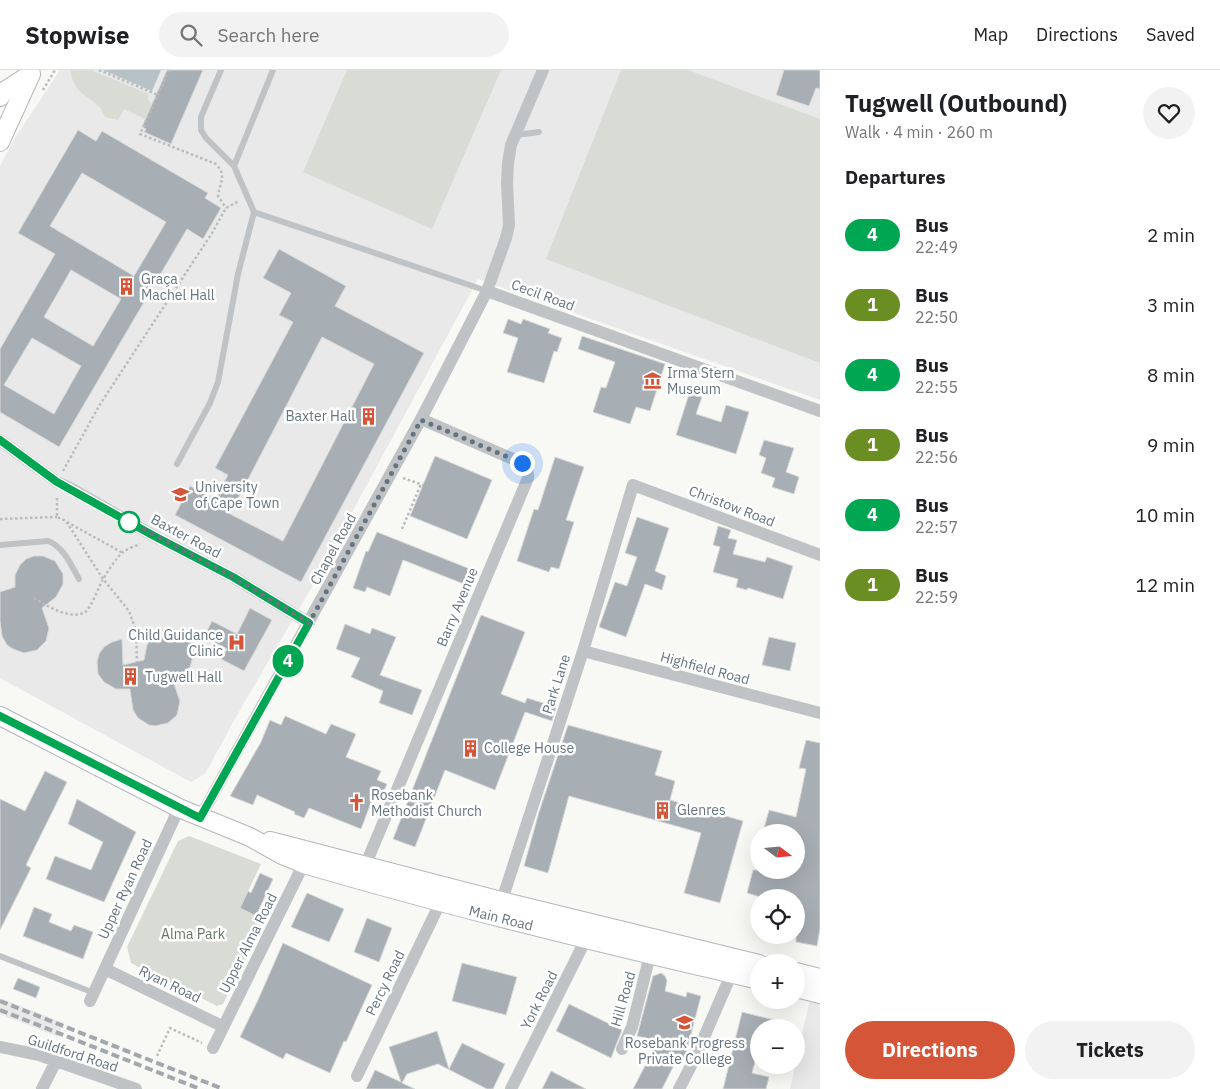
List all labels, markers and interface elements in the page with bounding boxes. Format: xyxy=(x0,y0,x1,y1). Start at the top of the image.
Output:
search box xyxy=(159,12,509,57)
text: Stopwise xyxy=(25,19,129,51)
icon: search xyxy=(177,21,205,49)
text: Search here xyxy=(217,23,319,47)
text: Map xyxy=(973,23,1008,46)
text: Directions xyxy=(1036,23,1118,46)
text: Saved xyxy=(1146,23,1195,46)
text: Tugwell (Outbound) xyxy=(845,87,1067,119)
button: heart xyxy=(1143,87,1195,139)
text: Walk · 4 min · 260 m xyxy=(845,122,993,142)
text: Departures xyxy=(845,165,945,189)
text: Bus xyxy=(915,213,949,237)
text: 4 xyxy=(867,223,878,246)
text: 2 min xyxy=(1147,223,1195,247)
text: 22:49 xyxy=(915,237,958,257)
place label: Graça Machel Hall xyxy=(141,270,215,304)
street label: Cecil Road xyxy=(509,275,577,315)
building icon: Graça Machel Hall xyxy=(117,277,137,297)
text: Bus xyxy=(915,283,949,307)
text: 1 xyxy=(867,293,878,316)
text: 3 min xyxy=(1147,293,1195,317)
text: 22:50 xyxy=(915,307,958,327)
text: Bus xyxy=(915,353,949,377)
text: 4 xyxy=(867,363,878,386)
text: 8 min xyxy=(1147,363,1195,387)
place label: Irma Stern Museum xyxy=(667,364,735,398)
museum icon: Irma Stern Museum xyxy=(643,371,663,391)
text: 22:55 xyxy=(915,377,958,397)
building icon: Baxter Hall xyxy=(359,406,379,426)
place label: Baxter Hall xyxy=(285,407,355,425)
text: Bus xyxy=(915,423,949,447)
text: 1 xyxy=(867,433,878,456)
text: 9 min xyxy=(1147,433,1195,457)
text: 22:56 xyxy=(915,447,958,467)
your location xyxy=(510,451,535,476)
place label: University of Cape Town xyxy=(195,478,279,512)
street label: Christow Road xyxy=(686,481,778,531)
school or university icon: University of Cape Town xyxy=(171,485,191,505)
text: Bus xyxy=(915,493,949,517)
text: 4 xyxy=(867,503,878,526)
text: 10 min xyxy=(1136,503,1195,527)
street label: Baxter Road xyxy=(148,510,224,562)
street label: Chapel Road xyxy=(306,510,360,588)
unlabelled marker xyxy=(118,511,140,533)
text: 22:57 xyxy=(915,517,958,537)
text: Bus xyxy=(915,563,949,587)
street label: Barry Avenue xyxy=(432,565,482,649)
text: 1 xyxy=(867,573,878,596)
text: 12 min xyxy=(1136,573,1195,597)
text: 22:59 xyxy=(915,587,958,607)
place label: Child Guidance Clinic xyxy=(128,626,223,660)
hospital icon: Child Guidance Clinic xyxy=(227,633,247,653)
line badge: 4 xyxy=(272,645,304,677)
street label: Highfield Road xyxy=(658,647,752,689)
text: 4 xyxy=(283,649,293,672)
street label: Park Lane xyxy=(538,652,574,716)
building icon: Tugwell Hall xyxy=(121,667,141,687)
place label: Tugwell Hall xyxy=(145,668,222,686)
building icon: College House xyxy=(460,738,480,758)
place label: College House xyxy=(484,739,575,757)
place label: Rosebank Methodist Church xyxy=(371,786,482,820)
church icon: Rosebank Methodist Church xyxy=(347,793,367,813)
building icon: Glenres xyxy=(653,800,673,820)
place label: Glenres xyxy=(677,801,726,819)
north arrow xyxy=(750,824,805,879)
map controls xyxy=(750,824,805,1074)
street label: Upper Ryan Road xyxy=(94,836,156,942)
button: locate xyxy=(750,889,805,944)
street label: Upper Alma Road xyxy=(215,890,281,996)
street label: Main Road xyxy=(467,901,535,935)
park label: Alma Park xyxy=(161,925,226,943)
street label: Percy Road xyxy=(361,947,409,1019)
button: + xyxy=(750,954,805,1009)
street label: Ryan Road xyxy=(136,961,204,1007)
street label: York Road xyxy=(517,968,561,1032)
street label: Hill Road xyxy=(607,969,639,1029)
school or university icon: Rosebank Progress Private College xyxy=(675,1013,695,1033)
button: − xyxy=(750,1019,805,1074)
button: Directions xyxy=(845,1021,1015,1079)
button: Tickets xyxy=(1025,1021,1195,1079)
street label: Guildford Road xyxy=(25,1030,121,1076)
place label: Rosebank Progress Private College xyxy=(625,1034,745,1068)

